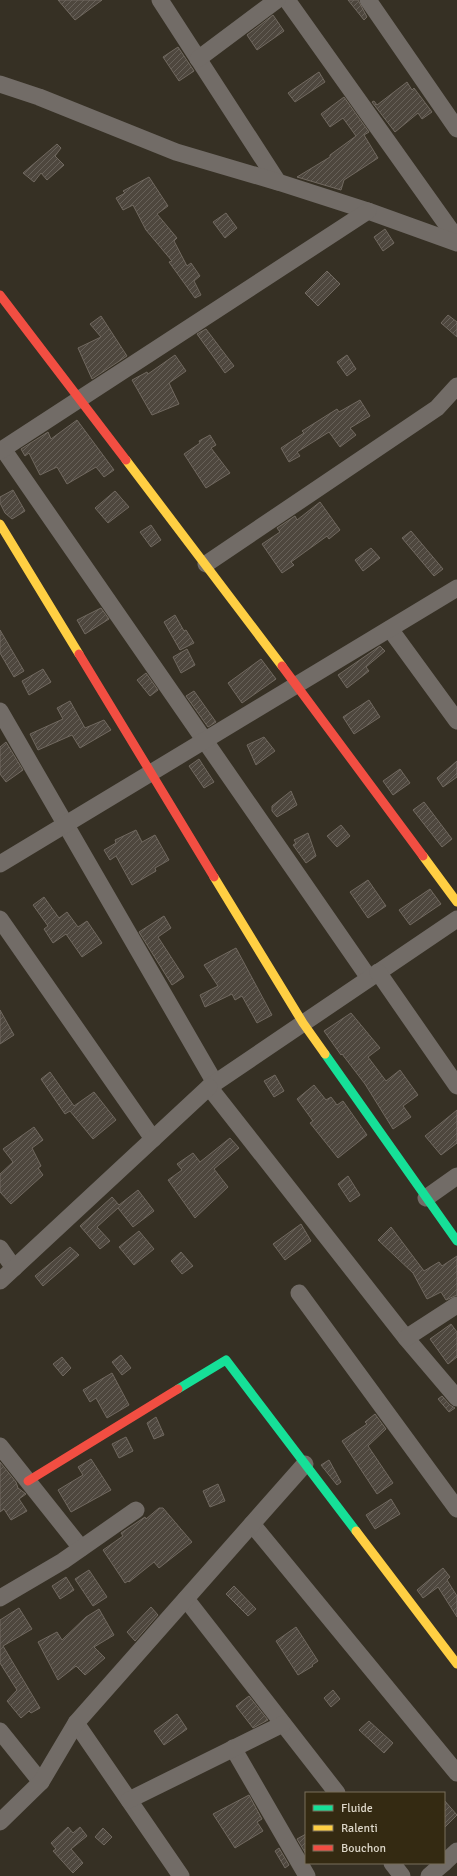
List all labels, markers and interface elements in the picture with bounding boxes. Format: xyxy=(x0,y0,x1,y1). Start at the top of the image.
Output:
legend xyxy=(305,1792,445,1864)
text: Fluide xyxy=(341,1801,373,1816)
text: Ralenti xyxy=(341,1821,378,1836)
text: Bouchon xyxy=(341,1841,386,1856)

